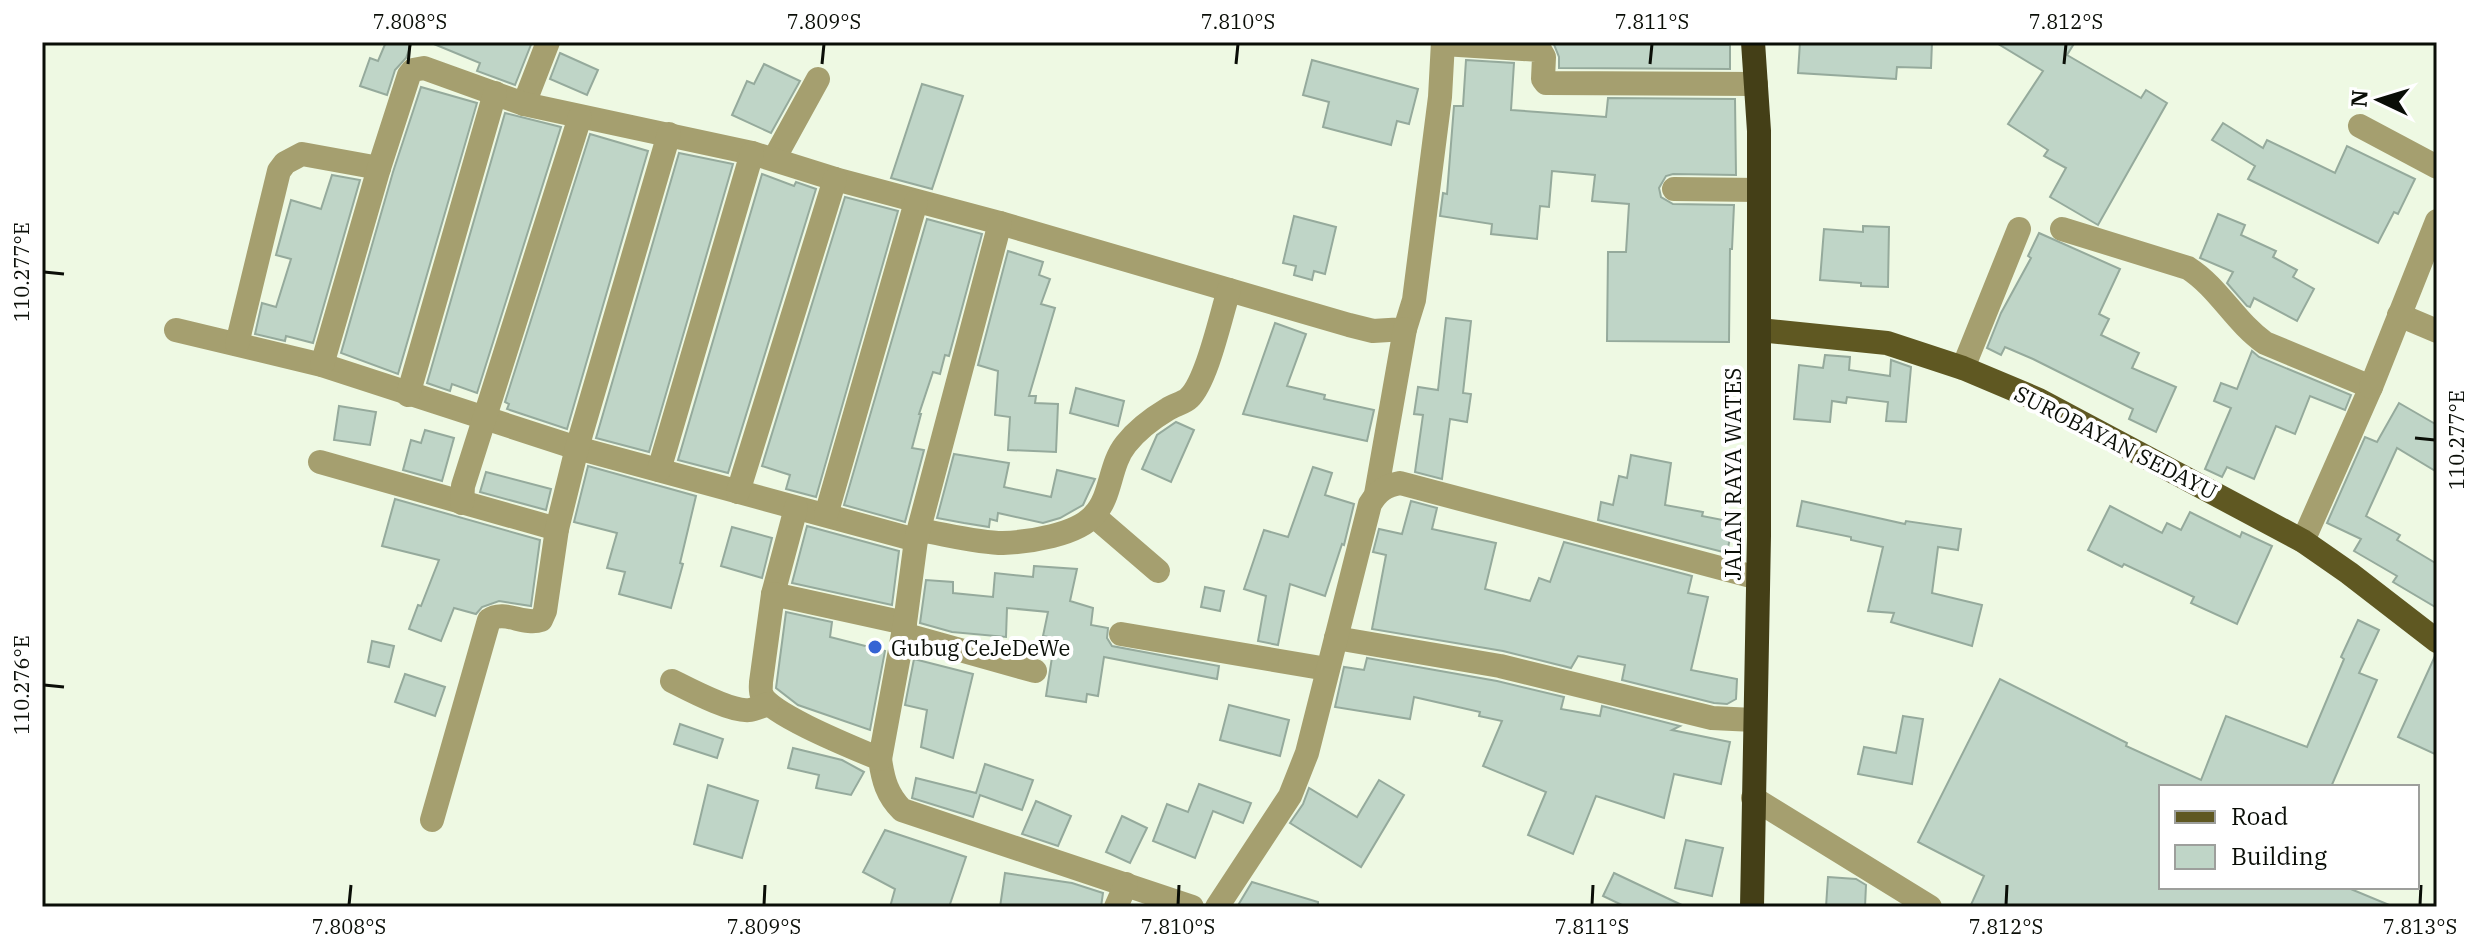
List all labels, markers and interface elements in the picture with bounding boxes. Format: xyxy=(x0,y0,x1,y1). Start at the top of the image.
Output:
text: 7.808°S xyxy=(373,8,447,35)
text: 7.809°S xyxy=(787,8,861,35)
text: 7.810°S xyxy=(1201,8,1275,35)
text: 7.811°S xyxy=(1615,8,1689,35)
text: 7.812°S xyxy=(2029,8,2103,35)
north arrow xyxy=(2339,60,2419,140)
text: N xyxy=(2343,89,2374,108)
text: 110.277°E xyxy=(8,222,35,322)
street label: JALAN RAYA WATES xyxy=(1718,368,1747,580)
street label: SUROBAYAN SEDAYU xyxy=(2010,378,2222,506)
text: 110.277°E xyxy=(2443,390,2470,490)
place label: Gubug CeJeDeWe xyxy=(891,633,1070,662)
text: 110.276°E xyxy=(8,635,35,735)
marker: Gubug CeJeDeWe xyxy=(866,638,884,656)
legend xyxy=(2159,785,2419,889)
text: Road xyxy=(2231,800,2288,832)
text: Building xyxy=(2231,840,2327,872)
text: 7.808°S xyxy=(312,913,386,940)
text: 7.809°S xyxy=(727,913,801,940)
text: 7.810°S xyxy=(1141,913,1215,940)
text: 7.811°S xyxy=(1555,913,1629,940)
text: 7.812°S xyxy=(1969,913,2043,940)
text: 7.813°S xyxy=(2383,913,2457,940)

